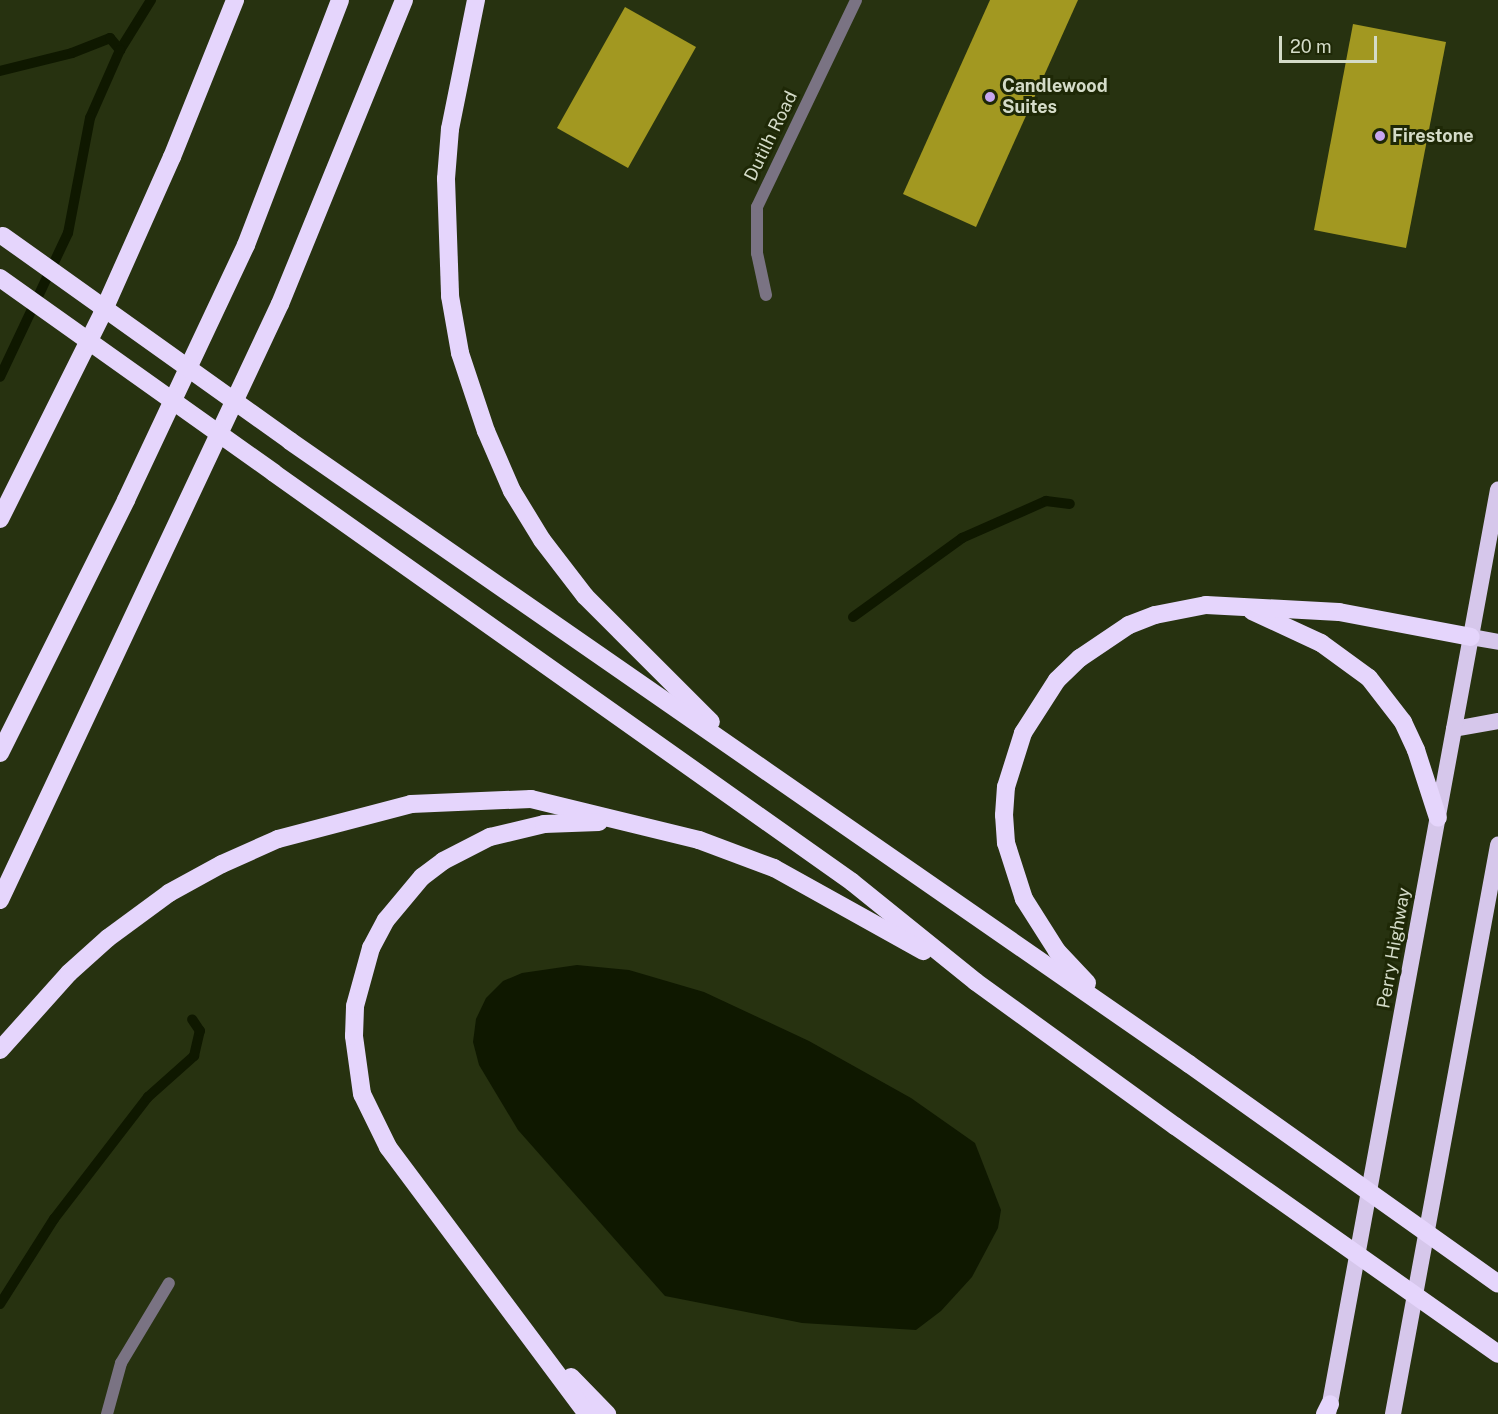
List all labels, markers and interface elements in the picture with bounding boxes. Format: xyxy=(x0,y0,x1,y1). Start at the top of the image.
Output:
scale bar xyxy=(1282,24,1380,62)
text: 20 m xyxy=(1290,36,1332,57)
place label: Candlewood Suites xyxy=(1002,76,1108,118)
street label: Dutilh Road xyxy=(740,88,802,184)
marker: Candlewood Suites xyxy=(983,90,997,104)
place label: Firestone xyxy=(1392,125,1474,147)
marker: Firestone xyxy=(1373,129,1387,143)
street label: Perry Highway xyxy=(1373,886,1415,1010)

